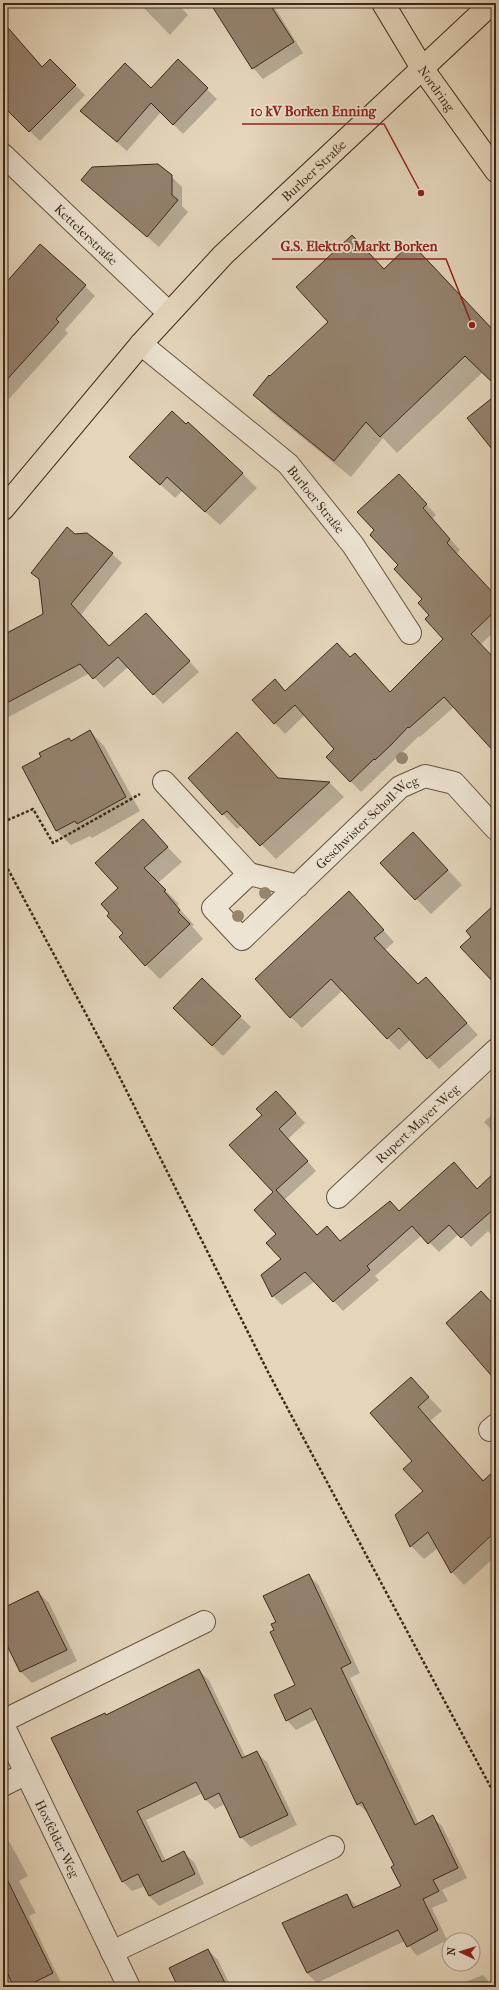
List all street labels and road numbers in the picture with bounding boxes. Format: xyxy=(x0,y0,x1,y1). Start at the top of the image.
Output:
street label: Nordring xyxy=(415,63,458,115)
street label: Burloer Straße xyxy=(278,137,349,204)
street label: Kettelerstraße xyxy=(51,201,121,269)
street label: Burloer Straße xyxy=(284,463,348,537)
street label: Geschwister-Scholl-Weg xyxy=(313,772,422,872)
street label: Rupert-Mayer-Weg xyxy=(372,1081,463,1166)
street label: Hoxfelder Weg xyxy=(32,1797,83,1881)

